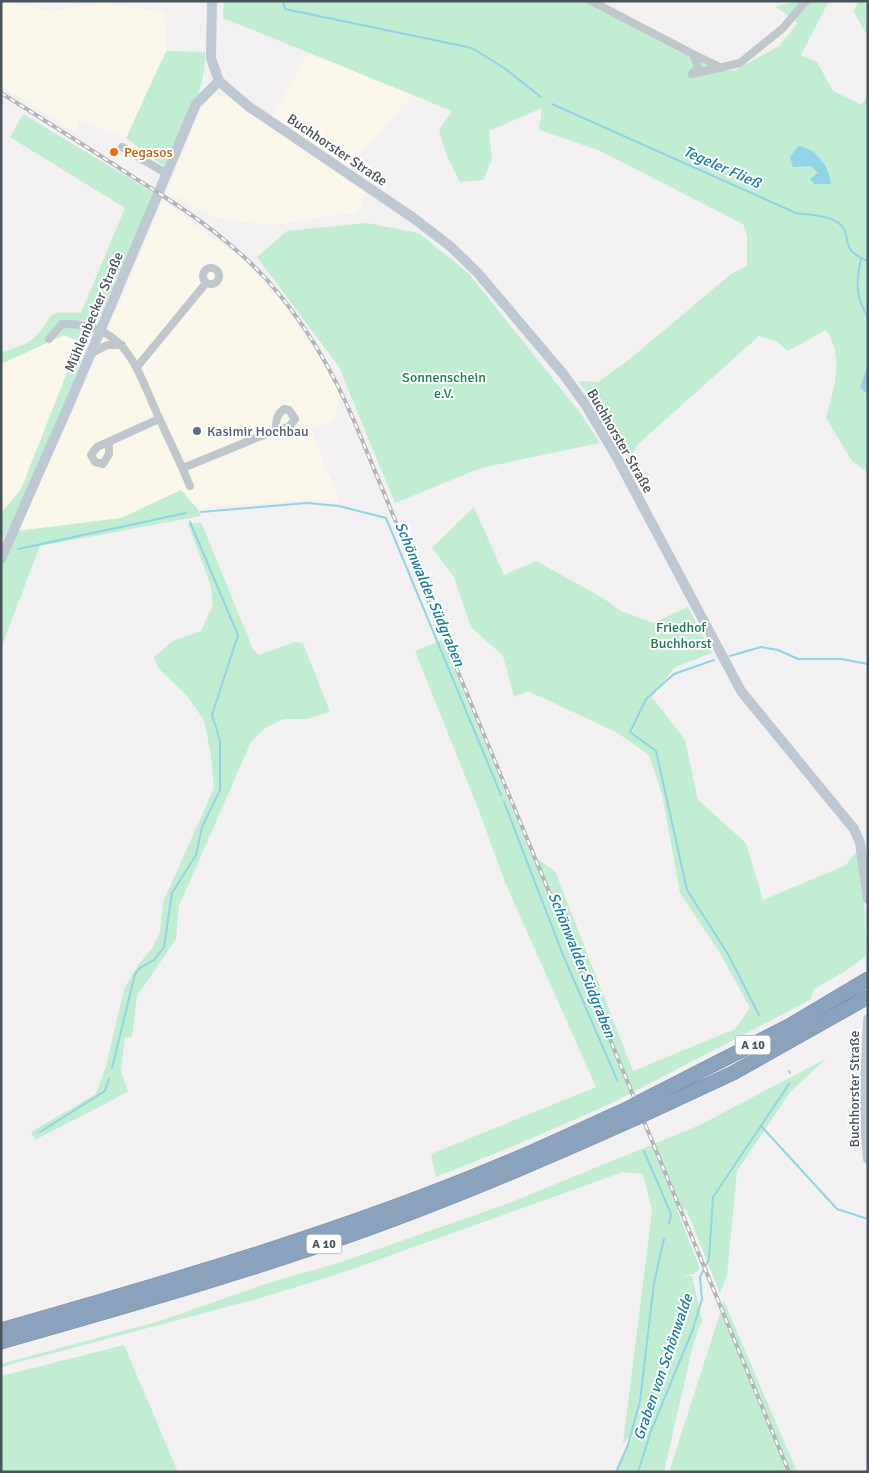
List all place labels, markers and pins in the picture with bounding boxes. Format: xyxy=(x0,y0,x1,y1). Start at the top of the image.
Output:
place label: Pegasos xyxy=(124,144,173,161)
marker: Pegasos xyxy=(108,146,120,158)
place label: Kasimir Hochbau xyxy=(207,423,309,440)
marker: Kasimir Hochbau xyxy=(191,425,203,437)

